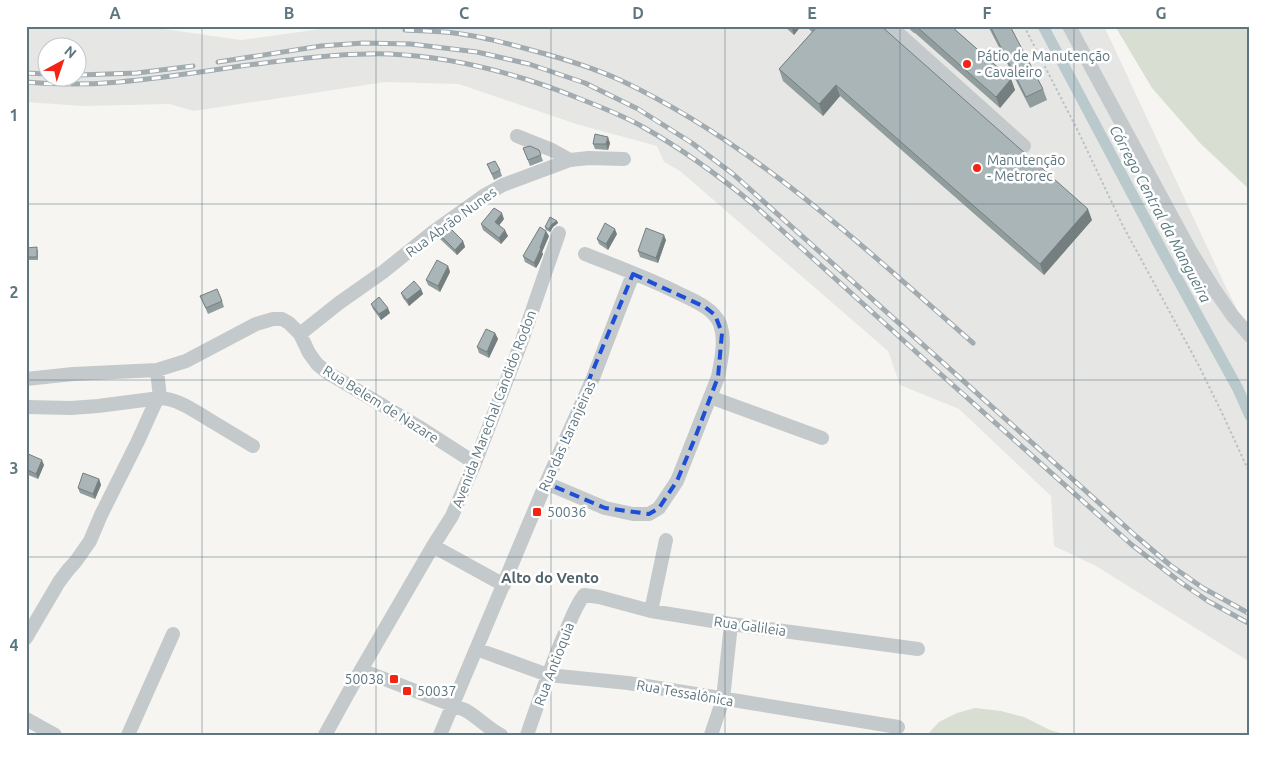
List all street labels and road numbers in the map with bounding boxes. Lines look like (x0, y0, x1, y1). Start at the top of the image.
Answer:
street label: Rua Abrão Nunes (403, 184, 499, 260)
street label: Avenida Marechal Candido Rodon (449, 308, 539, 510)
street label: Rua Belem de Nazare (320, 362, 442, 446)
street label: Rua das Laranjeiras (535, 378, 599, 494)
street label: Rua Galileia (713, 613, 787, 639)
street label: Rua Antioquia (531, 620, 577, 708)
street label: Rua Tessalônica (635, 677, 735, 709)

